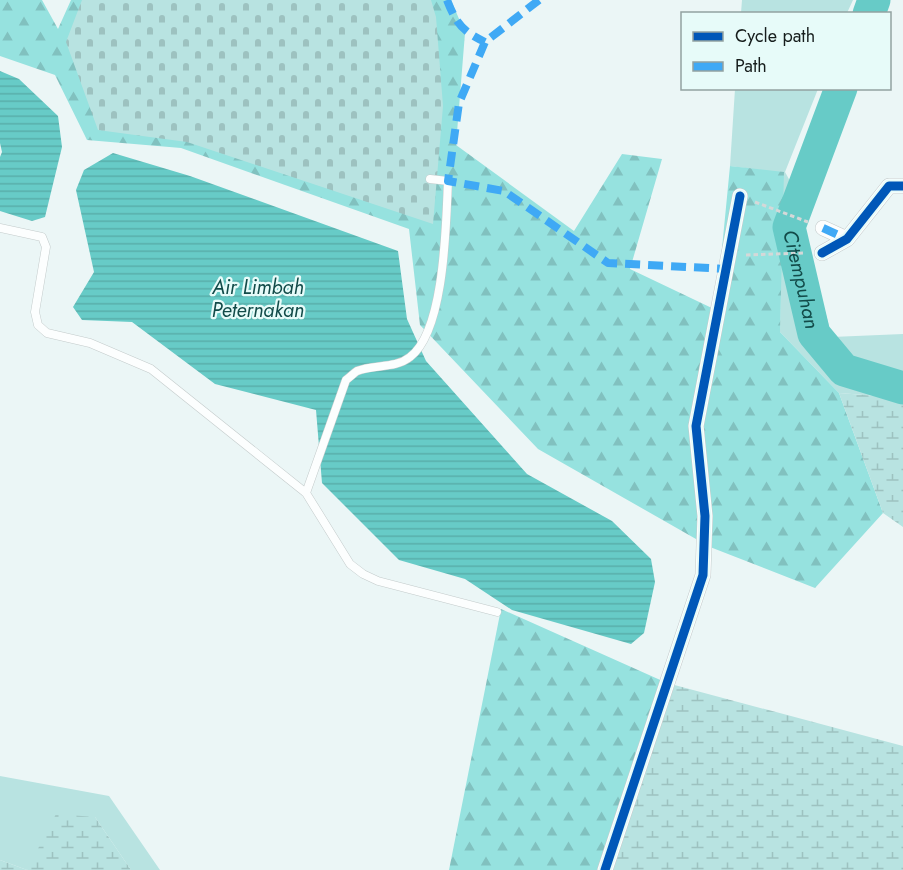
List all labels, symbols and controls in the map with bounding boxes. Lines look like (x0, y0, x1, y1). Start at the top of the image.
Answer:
legend (681, 12, 891, 90)
text: Cycle path (735, 23, 815, 49)
text: Path (735, 53, 767, 79)
water label: Citempuhan (776, 227, 827, 332)
water label: Air Limbah Peternakan (211, 273, 304, 325)

